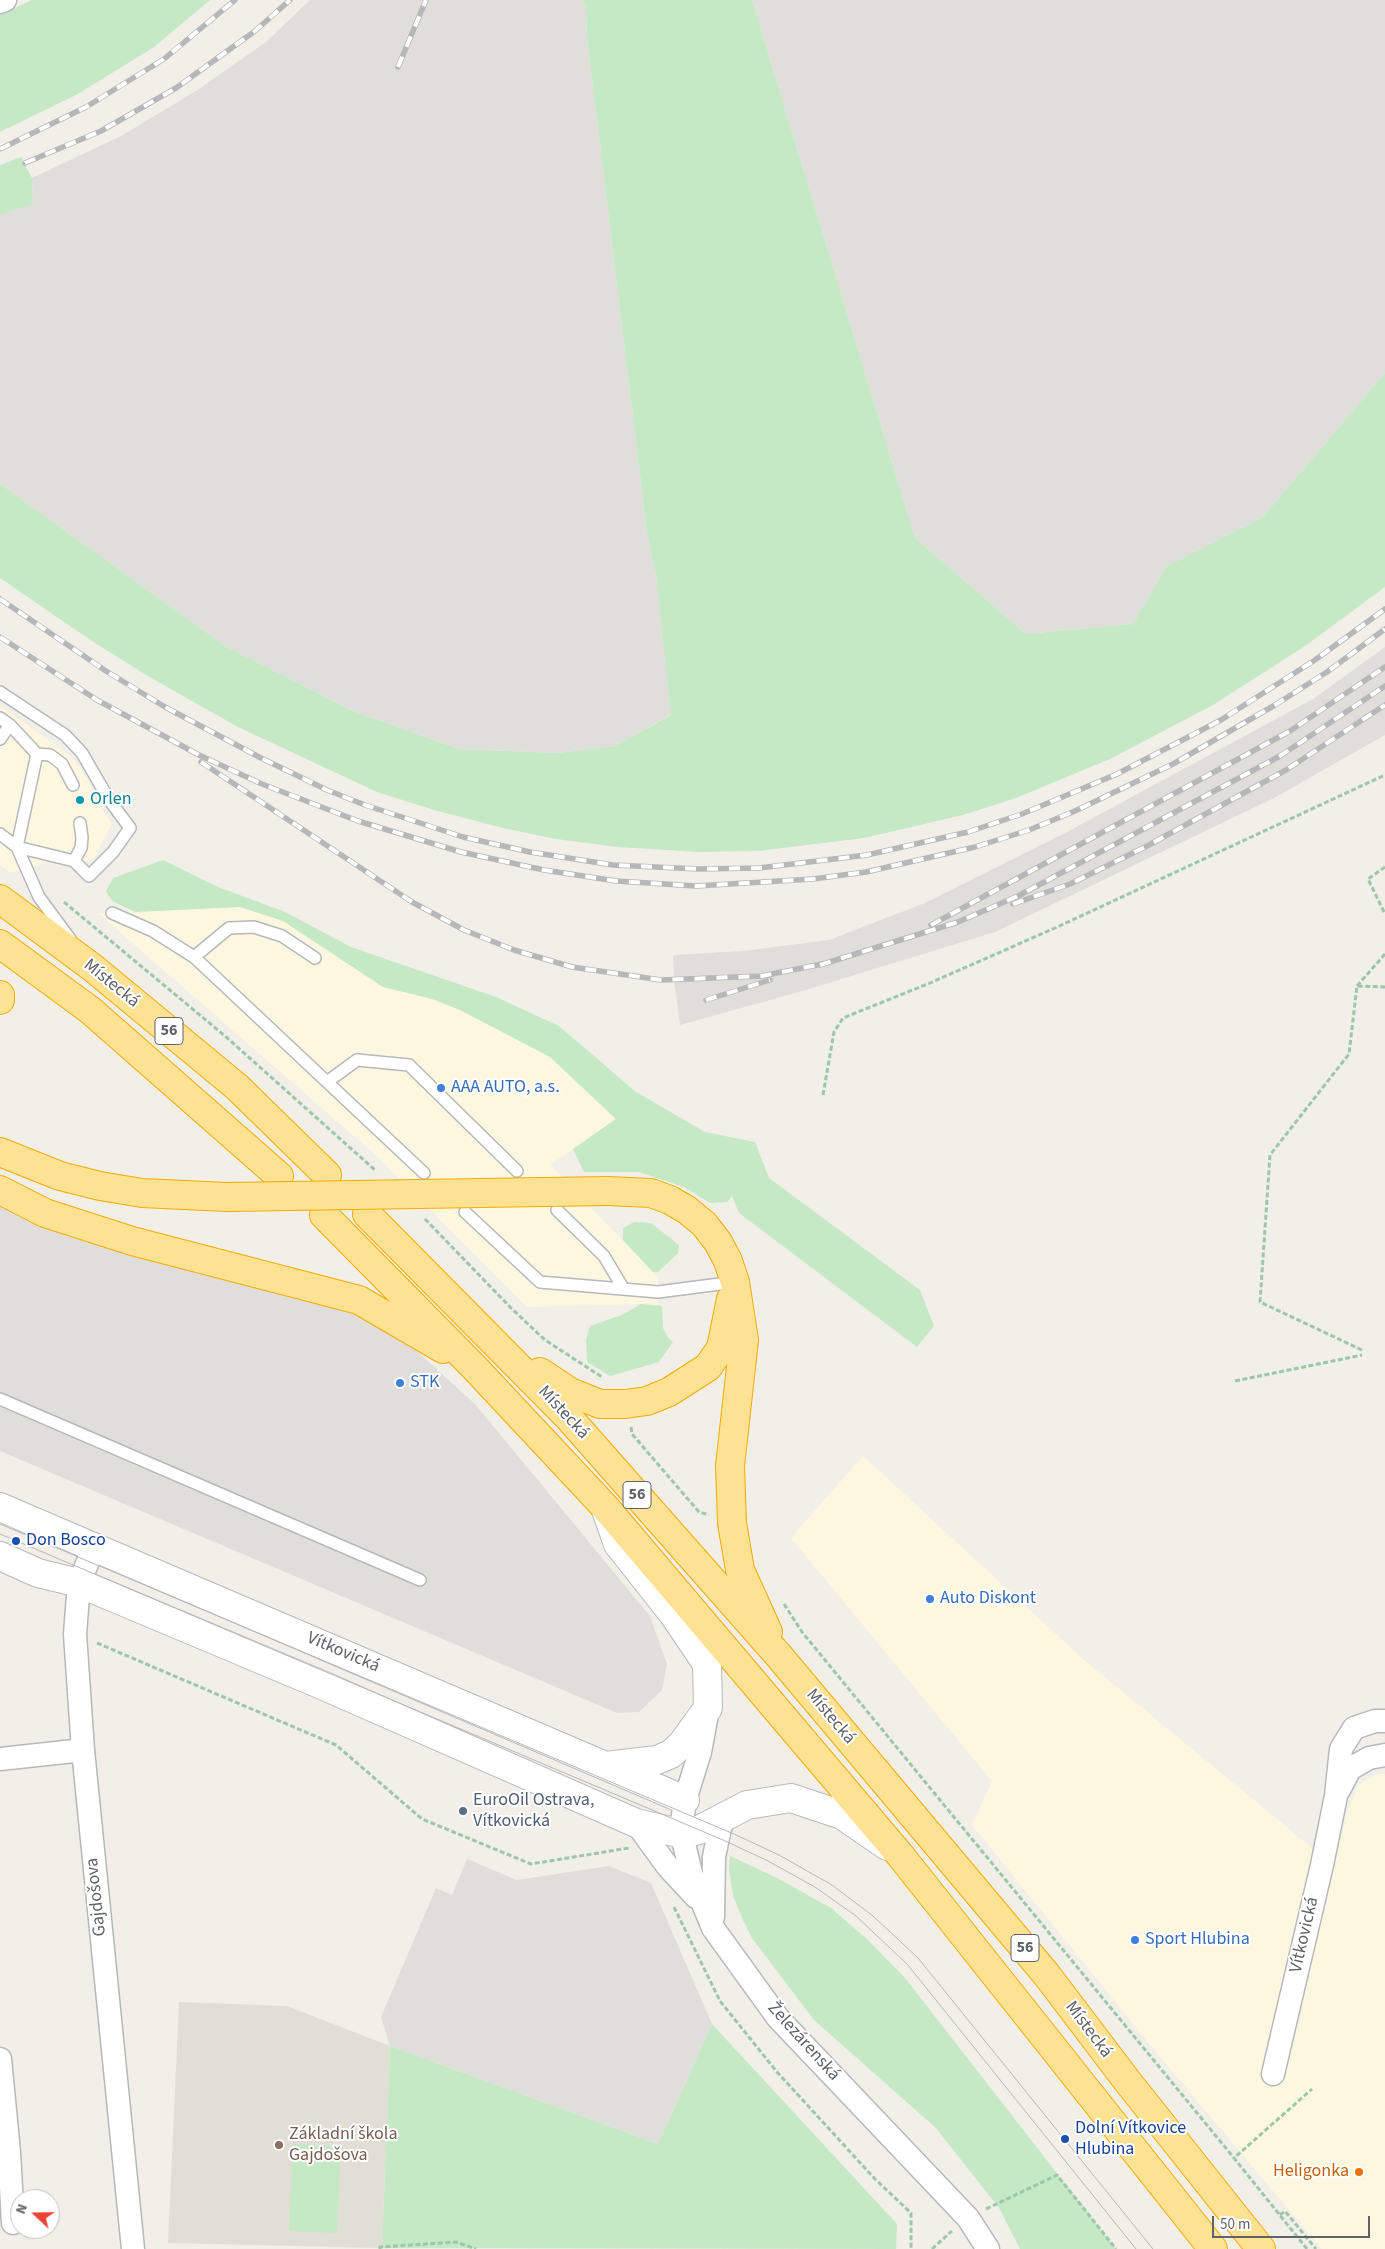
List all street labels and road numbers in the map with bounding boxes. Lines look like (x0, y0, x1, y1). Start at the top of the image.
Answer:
street label: Místecká (79, 955, 143, 1013)
road number: 56 (155, 1018, 183, 1044)
street label: Místecká (533, 1382, 593, 1444)
road number: 56 (623, 1482, 651, 1508)
street label: Vítkovická (303, 1628, 383, 1678)
street label: Místecká (801, 1685, 859, 1749)
street label: Gajdošova (82, 1857, 112, 1937)
street label: Vítkovická (1286, 1895, 1324, 1975)
road number: 56 (1011, 1935, 1039, 1962)
street label: Místecká (1060, 1997, 1116, 2063)
street label: Železárenská (762, 1998, 844, 2086)

